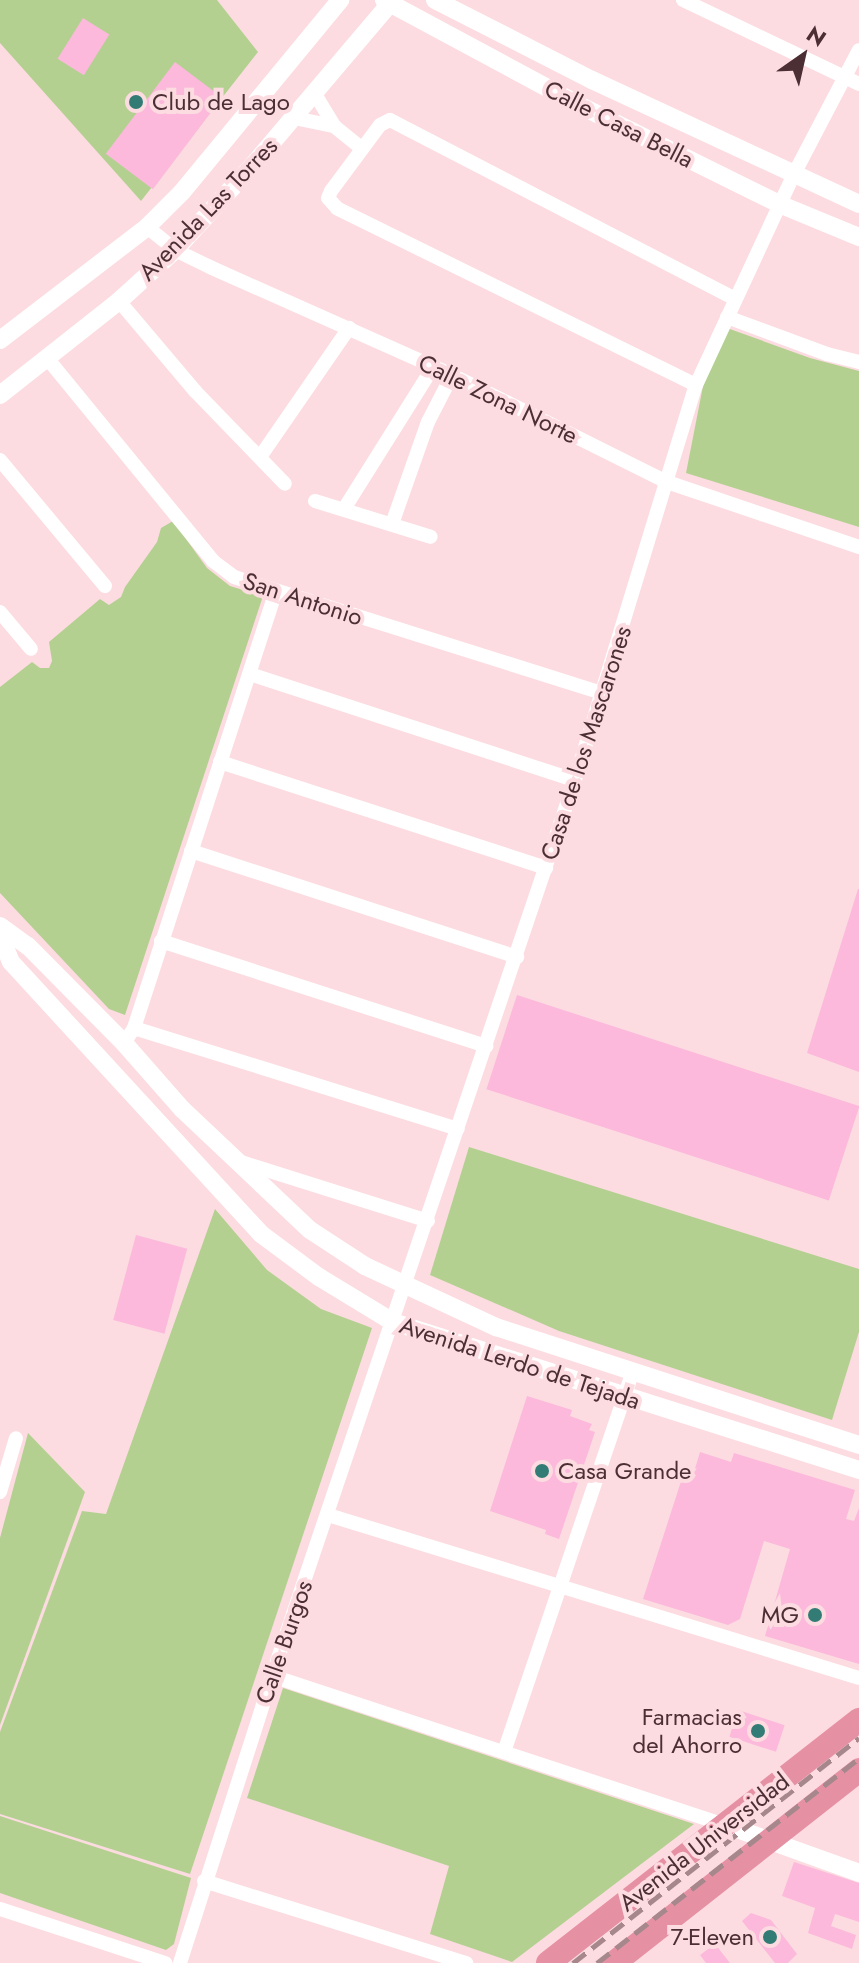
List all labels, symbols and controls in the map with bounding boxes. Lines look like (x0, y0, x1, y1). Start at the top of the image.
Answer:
north arrow (763, 16, 843, 96)
text: N (800, 18, 833, 54)
street label: Calle Casa Bella (540, 74, 698, 174)
place label: Club de Lago (152, 88, 290, 116)
marker: Club de Lago (127, 93, 145, 111)
street label: Avenida Las Torres (132, 131, 284, 287)
street label: Calle Zona Norte (414, 348, 582, 450)
street label: San Antonio (240, 566, 366, 632)
street label: Casa de los Mascarones (535, 622, 637, 864)
street label: Avenida Lerdo de Tejada (396, 1311, 644, 1415)
place label: Casa Grande (558, 1457, 691, 1485)
marker: Casa Grande (533, 1462, 551, 1480)
street label: Calle Burgos (249, 1576, 319, 1708)
place label: MG (761, 1601, 799, 1629)
marker: MG (806, 1606, 824, 1624)
place label: Farmacias del Ahorro (632, 1703, 742, 1759)
marker: Farmacias del Ahorro (749, 1722, 767, 1740)
street label: Avenida Universidad (613, 1767, 795, 1917)
place label: 7-Eleven (670, 1923, 754, 1951)
marker: 7-Eleven (761, 1928, 779, 1946)

